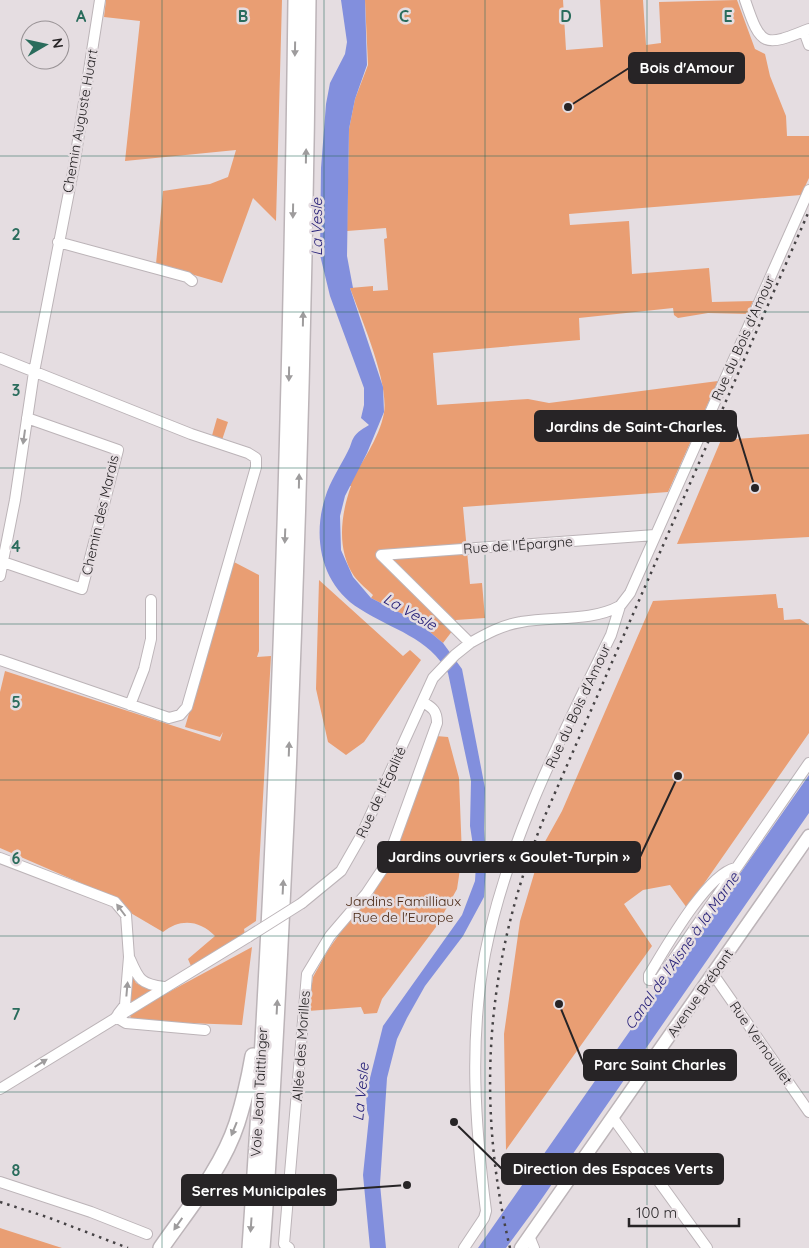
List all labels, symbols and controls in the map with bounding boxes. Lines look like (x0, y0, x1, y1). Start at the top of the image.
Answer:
text: A (76, 6, 87, 26)
text: B (238, 6, 248, 26)
text: C (399, 6, 409, 26)
text: D (560, 6, 572, 26)
text: E (723, 6, 733, 26)
north arrow (20, 20, 70, 70)
text: N (48, 36, 68, 49)
one-way arrow (291, 41, 299, 57)
street label: Chemin Auguste Huart (58, 47, 102, 194)
callout: Bois d'Amour (629, 53, 744, 83)
text: Bois d'Amour (640, 58, 735, 77)
one-way arrow (302, 148, 310, 164)
water label: La Vesle (307, 197, 326, 256)
one-way arrow (289, 203, 297, 219)
text: 2 (11, 224, 21, 244)
street label: Rue du Bois d'Amour (707, 272, 779, 403)
one-way arrow (299, 310, 307, 326)
one-way arrow (285, 366, 293, 382)
text: 3 (12, 380, 20, 400)
callout: Jardins de Saint-Charles. (535, 411, 736, 441)
text: Jardins de Saint-Charles. (546, 417, 726, 436)
one-way arrow (20, 430, 28, 446)
street label: Chemin des Marais (77, 453, 123, 577)
one-way arrow (295, 473, 303, 489)
one-way arrow (281, 528, 289, 544)
street label: Rue de l'Épargne (463, 532, 574, 558)
text: 4 (11, 536, 21, 556)
water label: La Vesle (380, 589, 441, 635)
street label: Rue du Bois d'Amour (541, 640, 615, 771)
text: 5 (11, 692, 21, 712)
one-way arrow (285, 740, 293, 756)
street label: Rue de l'Égalité (352, 743, 410, 841)
callout: Jardins ouvriers « Goulet-Turpin » (378, 842, 640, 872)
text: Jardins ouvriers « Goulet-Turpin » (388, 847, 631, 866)
text: 6 (12, 848, 21, 868)
water label: Canal de l'Aisne à la Marne (620, 868, 743, 1033)
one-way arrow (279, 879, 287, 895)
park label: Jardins Familliaux Rue de l'Europe (345, 892, 461, 926)
one-way arrow (116, 904, 126, 917)
street label: Avenue Brébant (663, 945, 737, 1041)
one-way arrow (123, 980, 131, 996)
street label: Allée des Morilles (288, 990, 314, 1102)
street label: Rue Vernouillet (726, 998, 797, 1088)
one-way arrow (273, 999, 281, 1015)
text: 7 (12, 1004, 21, 1024)
street label: Voie Jean Taittinger (247, 1026, 271, 1157)
callout: Parc Saint Charles (584, 1050, 736, 1080)
text: Parc Saint Charles (594, 1055, 726, 1074)
one-way arrow (35, 1059, 48, 1068)
water label: La Vesle (348, 1062, 373, 1122)
one-way arrow (230, 1122, 238, 1137)
callout: Direction des Espaces Verts (502, 1154, 723, 1184)
text: Direction des Espaces Verts (513, 1159, 713, 1178)
text: 8 (12, 1160, 21, 1180)
callout: Serres Municipales (182, 1175, 336, 1205)
text: Serres Municipales (192, 1181, 326, 1200)
scale bar (629, 1196, 739, 1228)
text: 100 m (636, 1203, 677, 1222)
one-way arrow (173, 1217, 183, 1231)
one-way arrow (247, 1217, 255, 1233)

